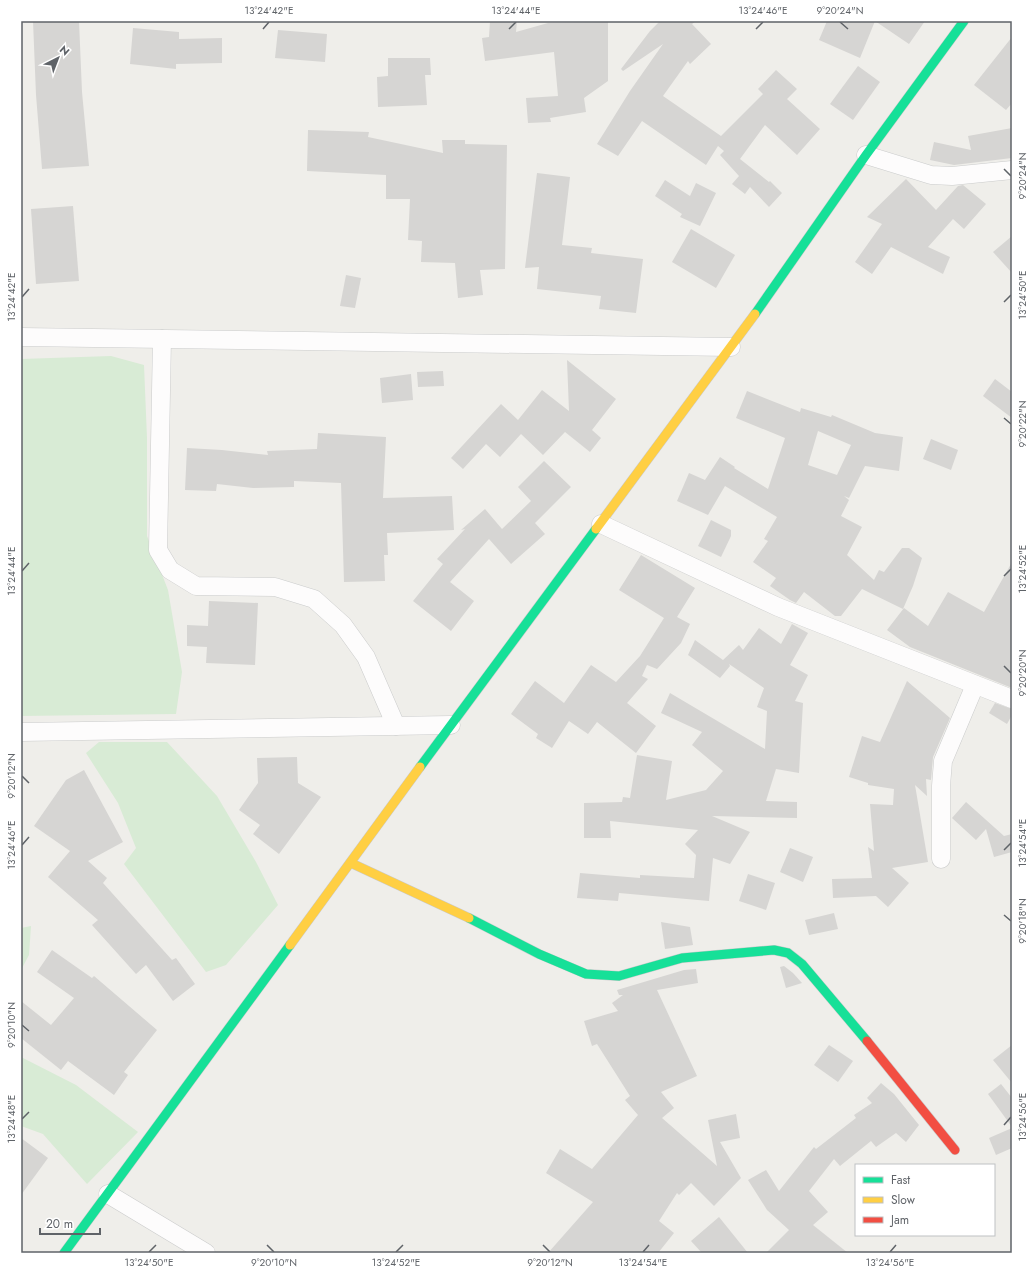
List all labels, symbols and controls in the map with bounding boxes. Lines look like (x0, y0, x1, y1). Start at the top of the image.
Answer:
text: 13°24'42"E (245, 3, 293, 18)
text: 13°24'44"E (492, 3, 540, 18)
text: 13°24'46"E (739, 3, 787, 18)
text: 9°20'24"N (817, 3, 864, 18)
north arrow (38, 38, 78, 78)
text: N (56, 42, 73, 59)
text: 9°20'24"N (1015, 153, 1030, 200)
text: 13°24'50"E (1015, 271, 1030, 319)
text: 13°24'42"E (4, 273, 19, 321)
text: 9°20'22"N (1015, 401, 1030, 447)
text: 13°24'52"E (1015, 545, 1030, 593)
text: 13°24'44"E (4, 547, 19, 595)
text: 9°20'20"N (1015, 649, 1030, 697)
text: 9°20'12"N (4, 753, 19, 799)
text: 13°24'54"E (1015, 819, 1030, 867)
text: 13°24'46"E (4, 821, 19, 869)
text: 9°20'18"N (1015, 898, 1030, 944)
text: 9°20'10"N (4, 1002, 19, 1048)
text: 13°24'56"E (1015, 1093, 1030, 1141)
text: 13°24'48"E (4, 1095, 19, 1143)
legend (855, 1164, 995, 1236)
text: Fast (891, 1171, 910, 1189)
text: Slow (891, 1191, 916, 1209)
scale bar (40, 1210, 100, 1236)
text: Jam (889, 1211, 909, 1229)
text: 20 m (46, 1215, 73, 1233)
text: 13°24'50"E (125, 1255, 173, 1270)
text: 9°20'10"N (251, 1255, 297, 1270)
text: 13°24'52"E (372, 1255, 420, 1270)
text: 9°20'12"N (527, 1255, 573, 1270)
text: 13°24'54"E (619, 1255, 667, 1270)
text: 13°24'56"E (866, 1255, 914, 1270)

